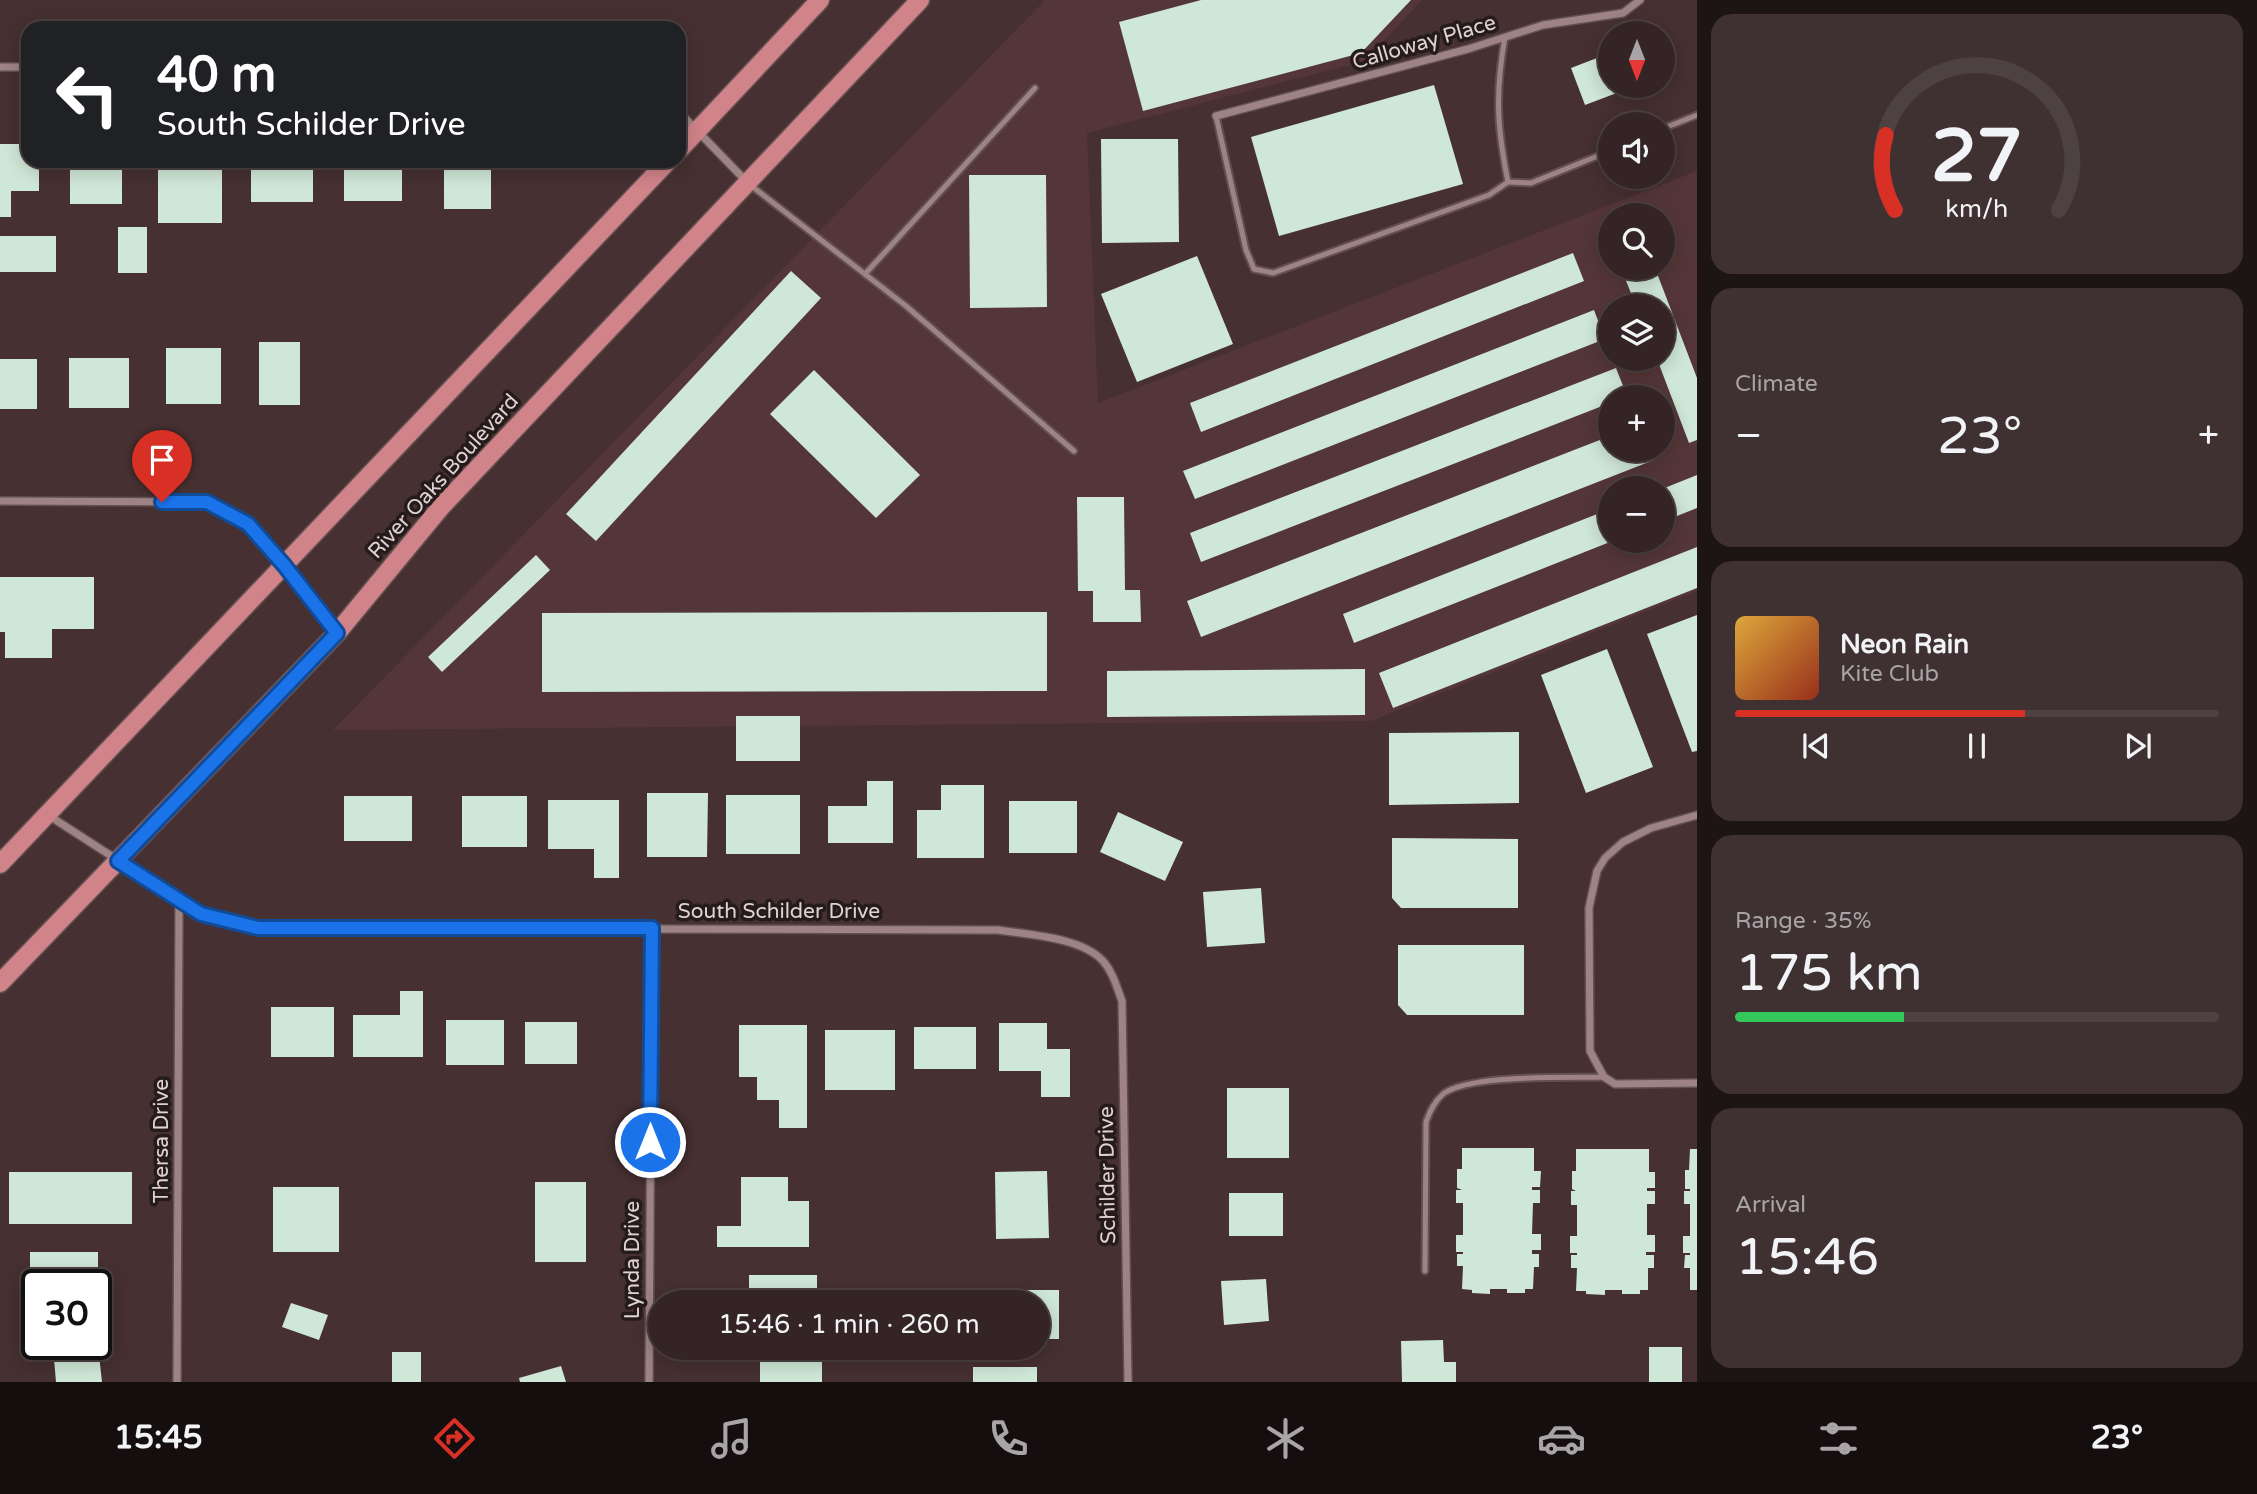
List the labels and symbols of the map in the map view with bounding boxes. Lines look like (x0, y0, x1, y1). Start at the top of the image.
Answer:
street label: Calloway Place (1349, 10, 1499, 75)
north arrow (1598, 21, 1675, 98)
street label: River Oaks Boulevard (363, 389, 524, 564)
pin (132, 430, 192, 502)
street label: South Schilder Drive (678, 899, 880, 924)
street label: Thersa Drive (149, 1079, 174, 1203)
position arrow (613, 1105, 687, 1179)
street label: Schilder Drive (1094, 1106, 1121, 1244)
street label: Lynda Drive (620, 1201, 645, 1319)
speed limit sign: 30 (21, 1269, 112, 1360)

